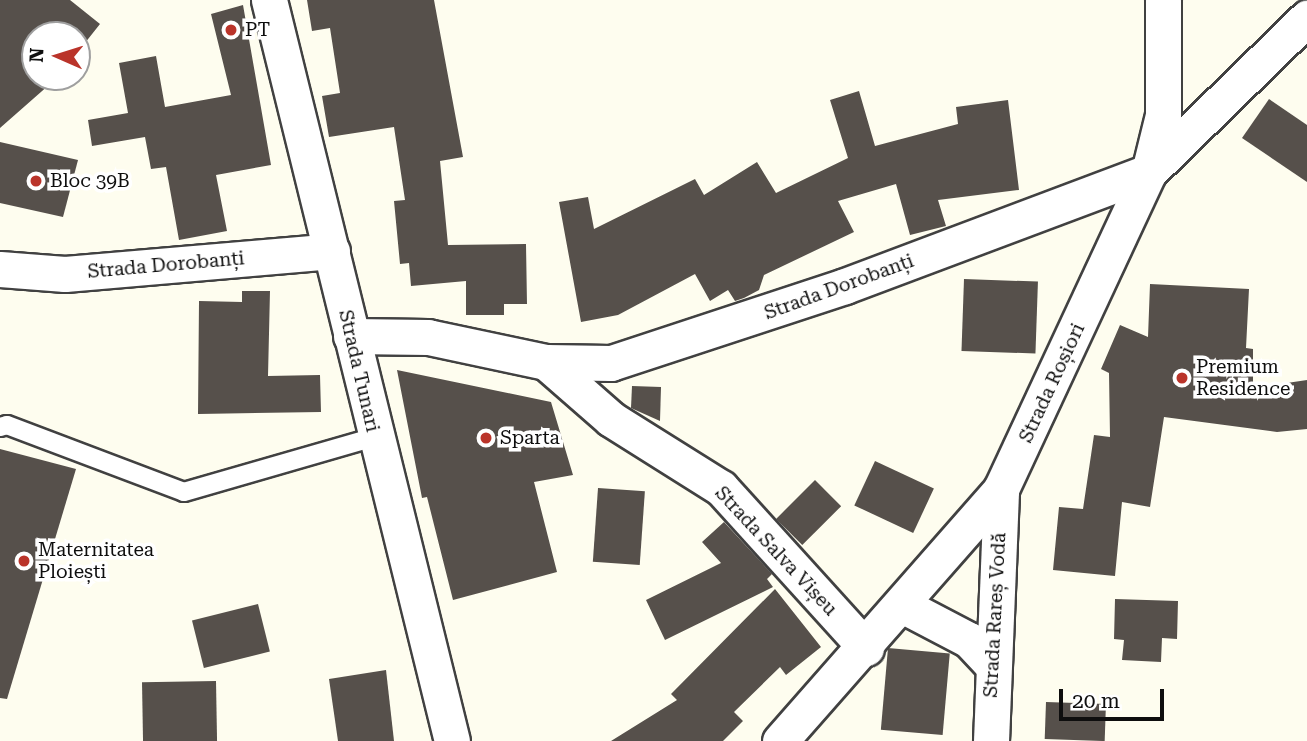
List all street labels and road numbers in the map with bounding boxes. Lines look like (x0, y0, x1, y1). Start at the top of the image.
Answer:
street label: Strada Dorobanți (87, 247, 245, 283)
street label: Strada Dorobanți (761, 249, 917, 325)
street label: Strada Tunari (334, 308, 384, 434)
street label: Strada Roșiori (1014, 320, 1090, 446)
street label: Strada Salva Vișeu (710, 482, 842, 620)
street label: Strada Rareș Vodă (979, 532, 1011, 698)

